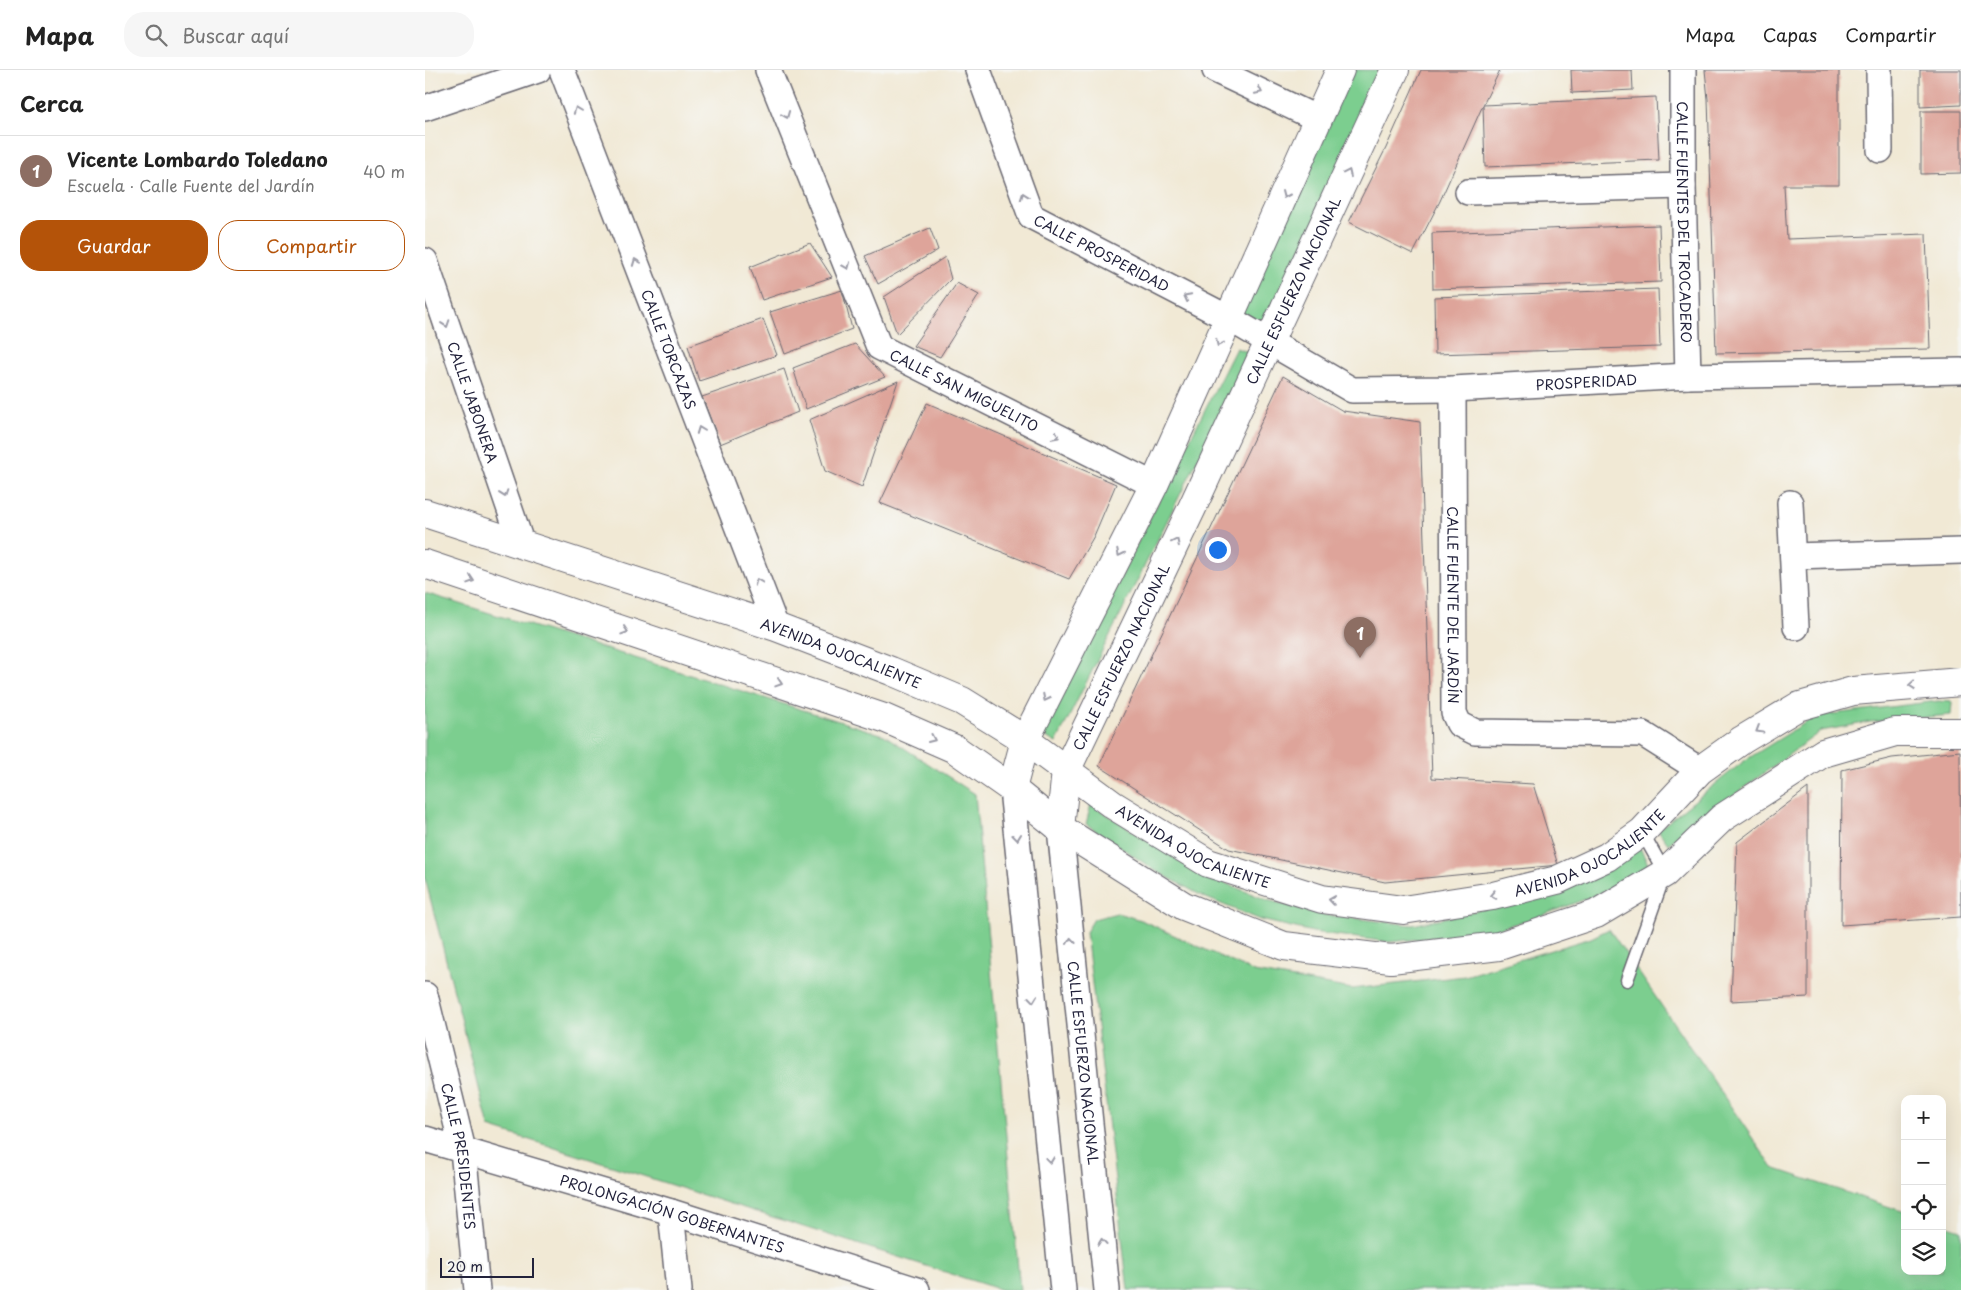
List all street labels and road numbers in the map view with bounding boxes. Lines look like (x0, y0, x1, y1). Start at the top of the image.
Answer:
street label: CALLE FUENTES DEL TROCADERO (1673, 101, 1698, 343)
street label: CALLE ESFUERZO NACIONAL (1240, 193, 1346, 388)
street label: CALLE PROSPERIDAD (1030, 209, 1173, 296)
street label: CALLE TORCAZAS (637, 286, 702, 412)
street label: CALLE JABONERA (443, 338, 504, 466)
street label: CALLE SAN MIGUELITO (886, 344, 1043, 436)
street label: PROSPERIDAD (1535, 368, 1638, 395)
street label: CALLE FUENTE DEL JARDÍN (1443, 506, 1464, 704)
street label: CALLE ESFUERZO NACIONAL (1067, 560, 1174, 754)
street label: AVENIDA OJOCALIENTE (758, 612, 925, 693)
street label: AVENIDA OJOCALIENTE (1112, 799, 1274, 893)
street label: AVENIDA OJOCALIENTE (1512, 804, 1670, 901)
street label: CALLE ESFUERZO NACIONAL (1063, 960, 1105, 1166)
street label: CALLE PRESIDENTES (436, 1081, 481, 1230)
street label: PROLONGACIÓN GOBERNANTES (557, 1169, 787, 1258)

